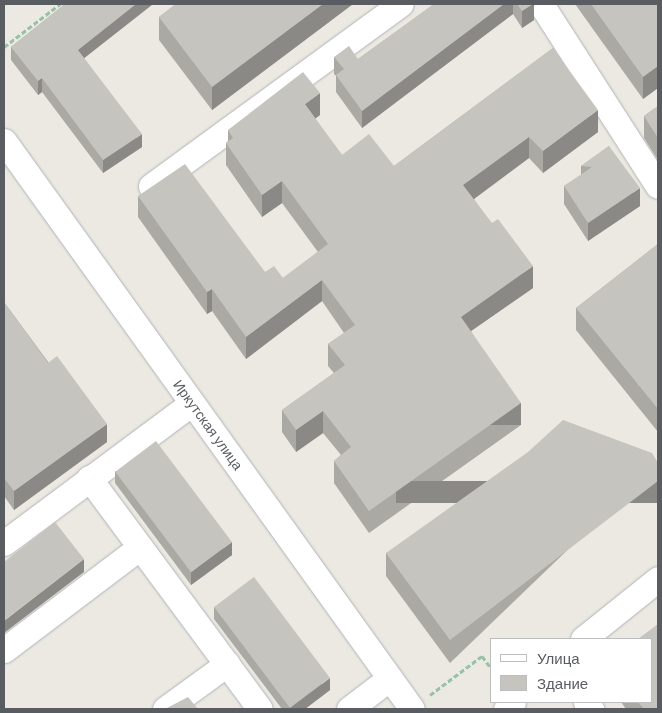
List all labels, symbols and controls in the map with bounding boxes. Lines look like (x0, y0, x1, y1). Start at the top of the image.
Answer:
street label: Иркутская улица (170, 377, 246, 473)
legend (490, 638, 652, 703)
text: Улица (537, 649, 580, 667)
text: Здание (537, 674, 588, 692)

